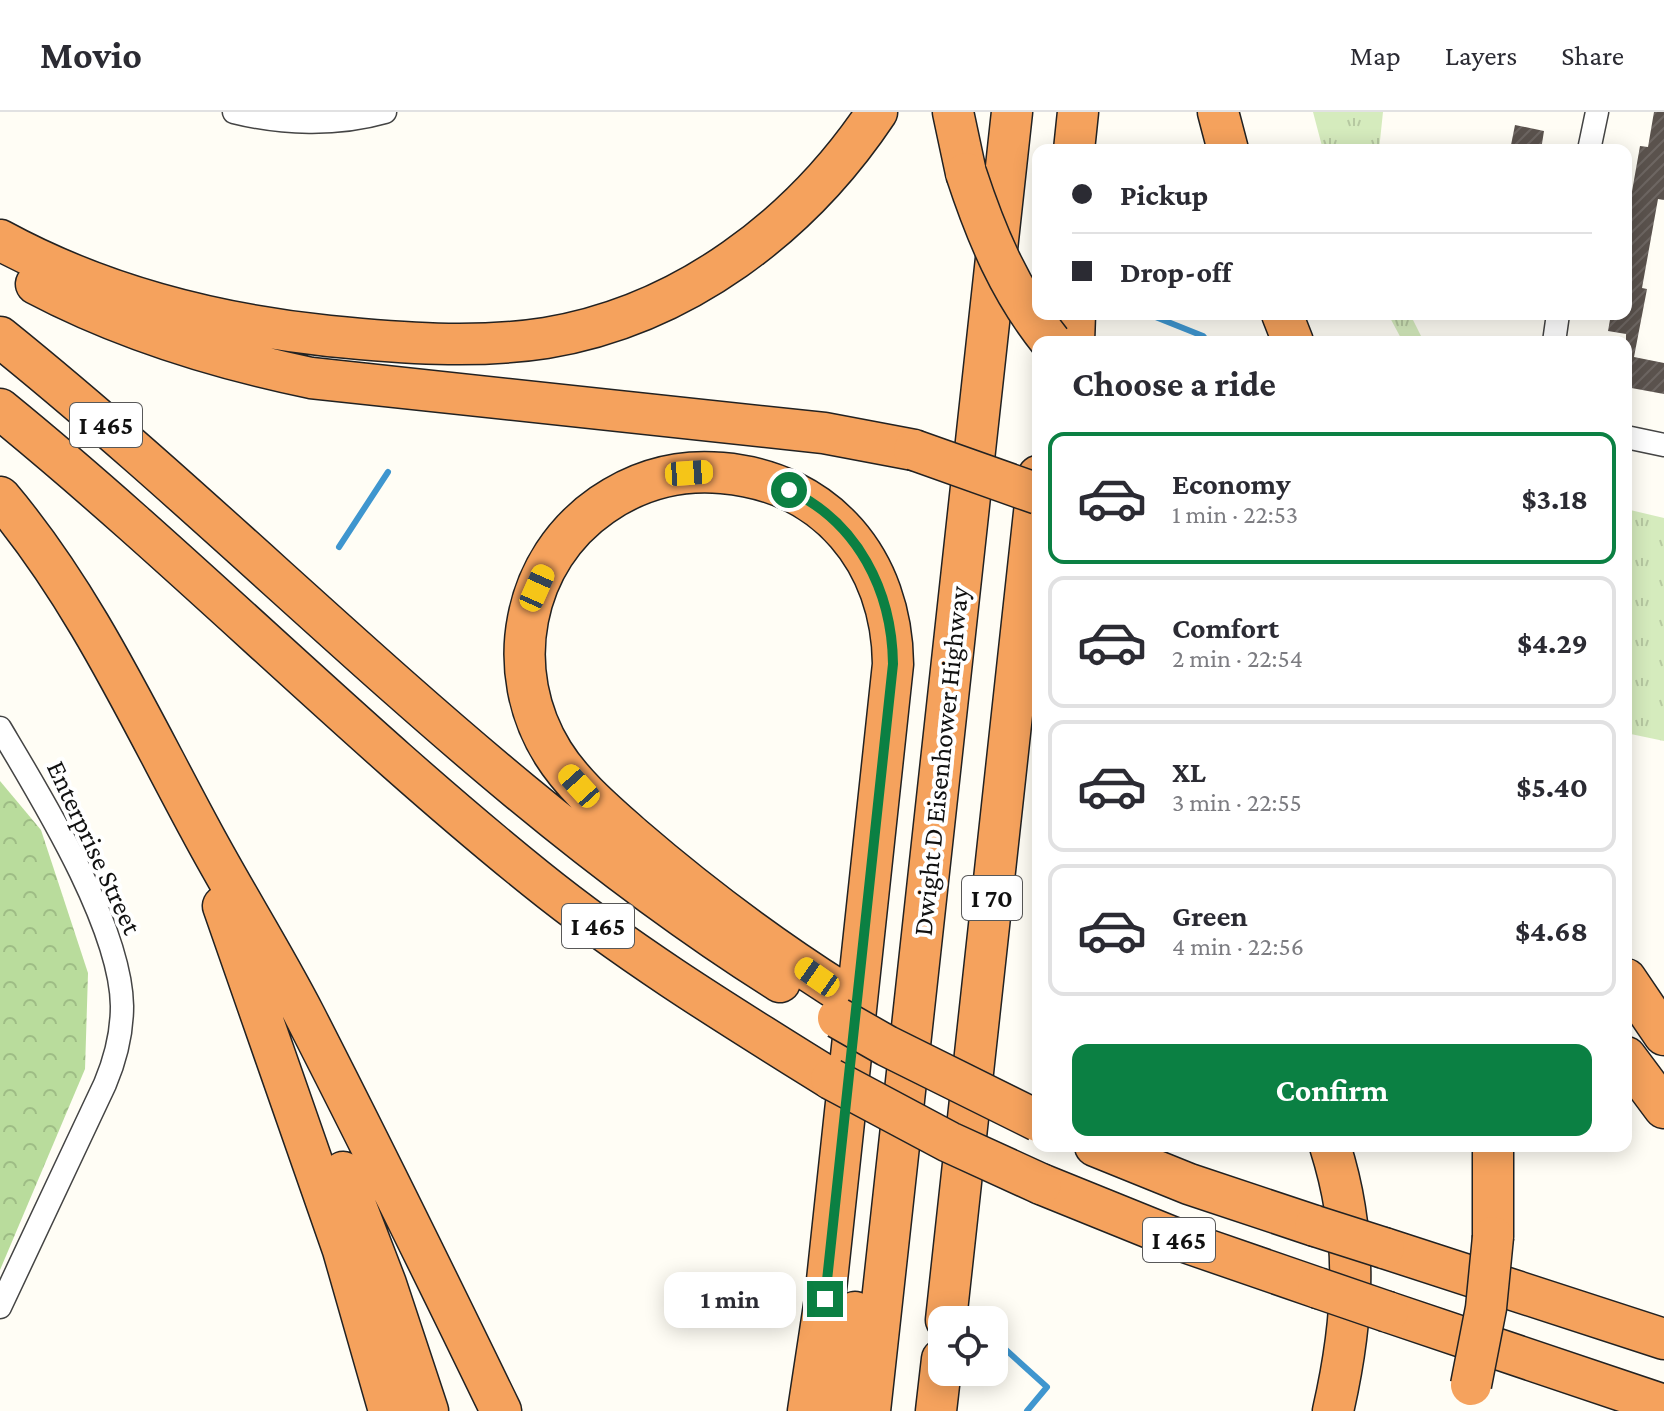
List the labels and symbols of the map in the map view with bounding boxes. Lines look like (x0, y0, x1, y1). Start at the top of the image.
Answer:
road number: I 465 (70, 403, 142, 447)
car (664, 459, 714, 487)
route start (771, 472, 807, 508)
car (516, 561, 558, 615)
street label: Dwight D Eisenhower Highway (907, 584, 974, 937)
street label: Enterprise Street (41, 756, 149, 939)
car (554, 760, 604, 812)
road number: I 70 (962, 876, 1022, 920)
road number: I 465 (562, 904, 634, 948)
car (790, 953, 844, 1001)
road number: I 465 (1143, 1218, 1215, 1262)
callout: 1 min (665, 1271, 797, 1327)
route end (807, 1281, 843, 1317)

